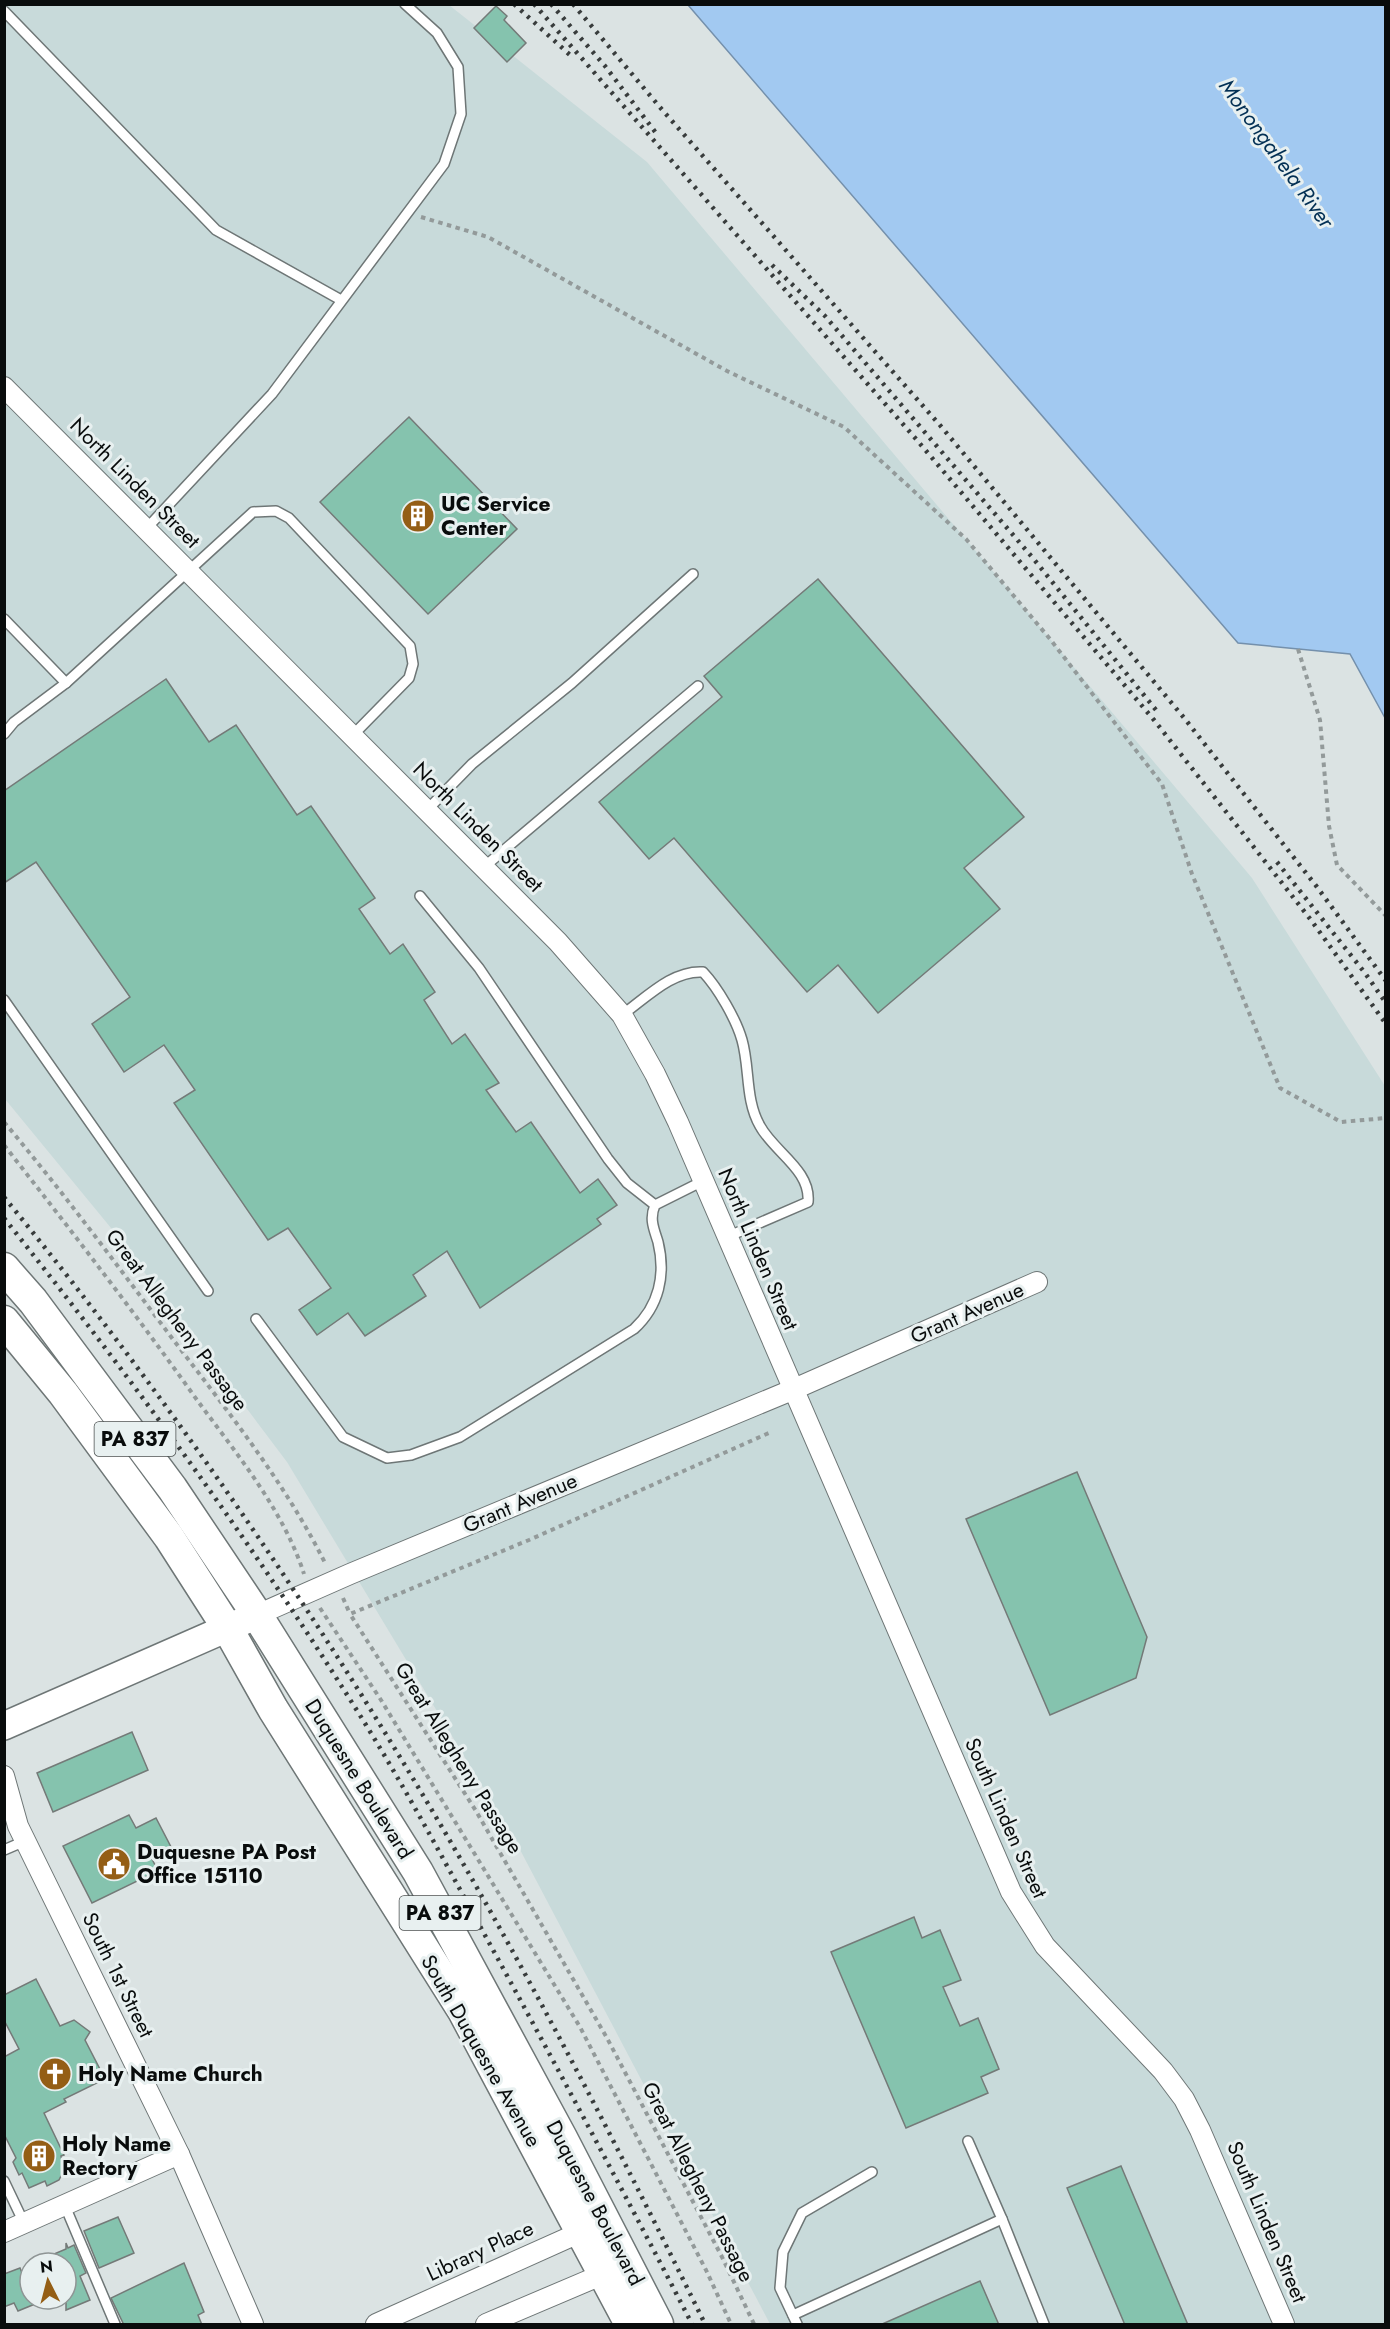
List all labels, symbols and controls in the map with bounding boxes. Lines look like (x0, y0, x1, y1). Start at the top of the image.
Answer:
water label: Monongahela River (1212, 72, 1343, 236)
street label: North Linden Street (63, 411, 207, 555)
place label: UC Service Center (441, 489, 550, 543)
building icon: UC Service Center (400, 498, 436, 534)
street label: North Linden Street (406, 755, 550, 899)
street label: North Linden Street (710, 1163, 806, 1335)
street label: Great Allegheny Passage (99, 1223, 256, 1417)
street label: Grant Avenue (905, 1275, 1029, 1351)
road number: PA 837 (94, 1422, 176, 1456)
street label: Grant Avenue (458, 1465, 582, 1541)
street label: Great Allegheny Passage (388, 1656, 530, 1860)
street label: Duquesne Boulevard (298, 1693, 420, 1865)
street label: South Linden Street (957, 1733, 1055, 1903)
place label: Duquesne PA Post Office 15110 (137, 1837, 316, 1891)
public building icon: Duquesne PA Post Office 15110 (96, 1846, 132, 1882)
road number: PA 837 (400, 1896, 480, 1930)
street label: South 1st Street (75, 1907, 161, 2043)
street label: South Duquesne Avenue (414, 1949, 548, 2153)
church icon: Holy Name Church (37, 2056, 73, 2092)
place label: Holy Name Church (78, 2059, 263, 2089)
street label: Great Allegheny Passage (635, 2077, 762, 2287)
street label: Duquesne Boulevard (539, 2115, 651, 2291)
place label: Holy Name Rectory (62, 2129, 171, 2183)
street label: South Linden Street (1219, 2137, 1315, 2307)
building icon: Holy Name Rectory (21, 2138, 57, 2174)
street label: Library Place (422, 2213, 539, 2289)
north arrow (18, 2251, 78, 2311)
text: N (39, 2254, 54, 2279)

